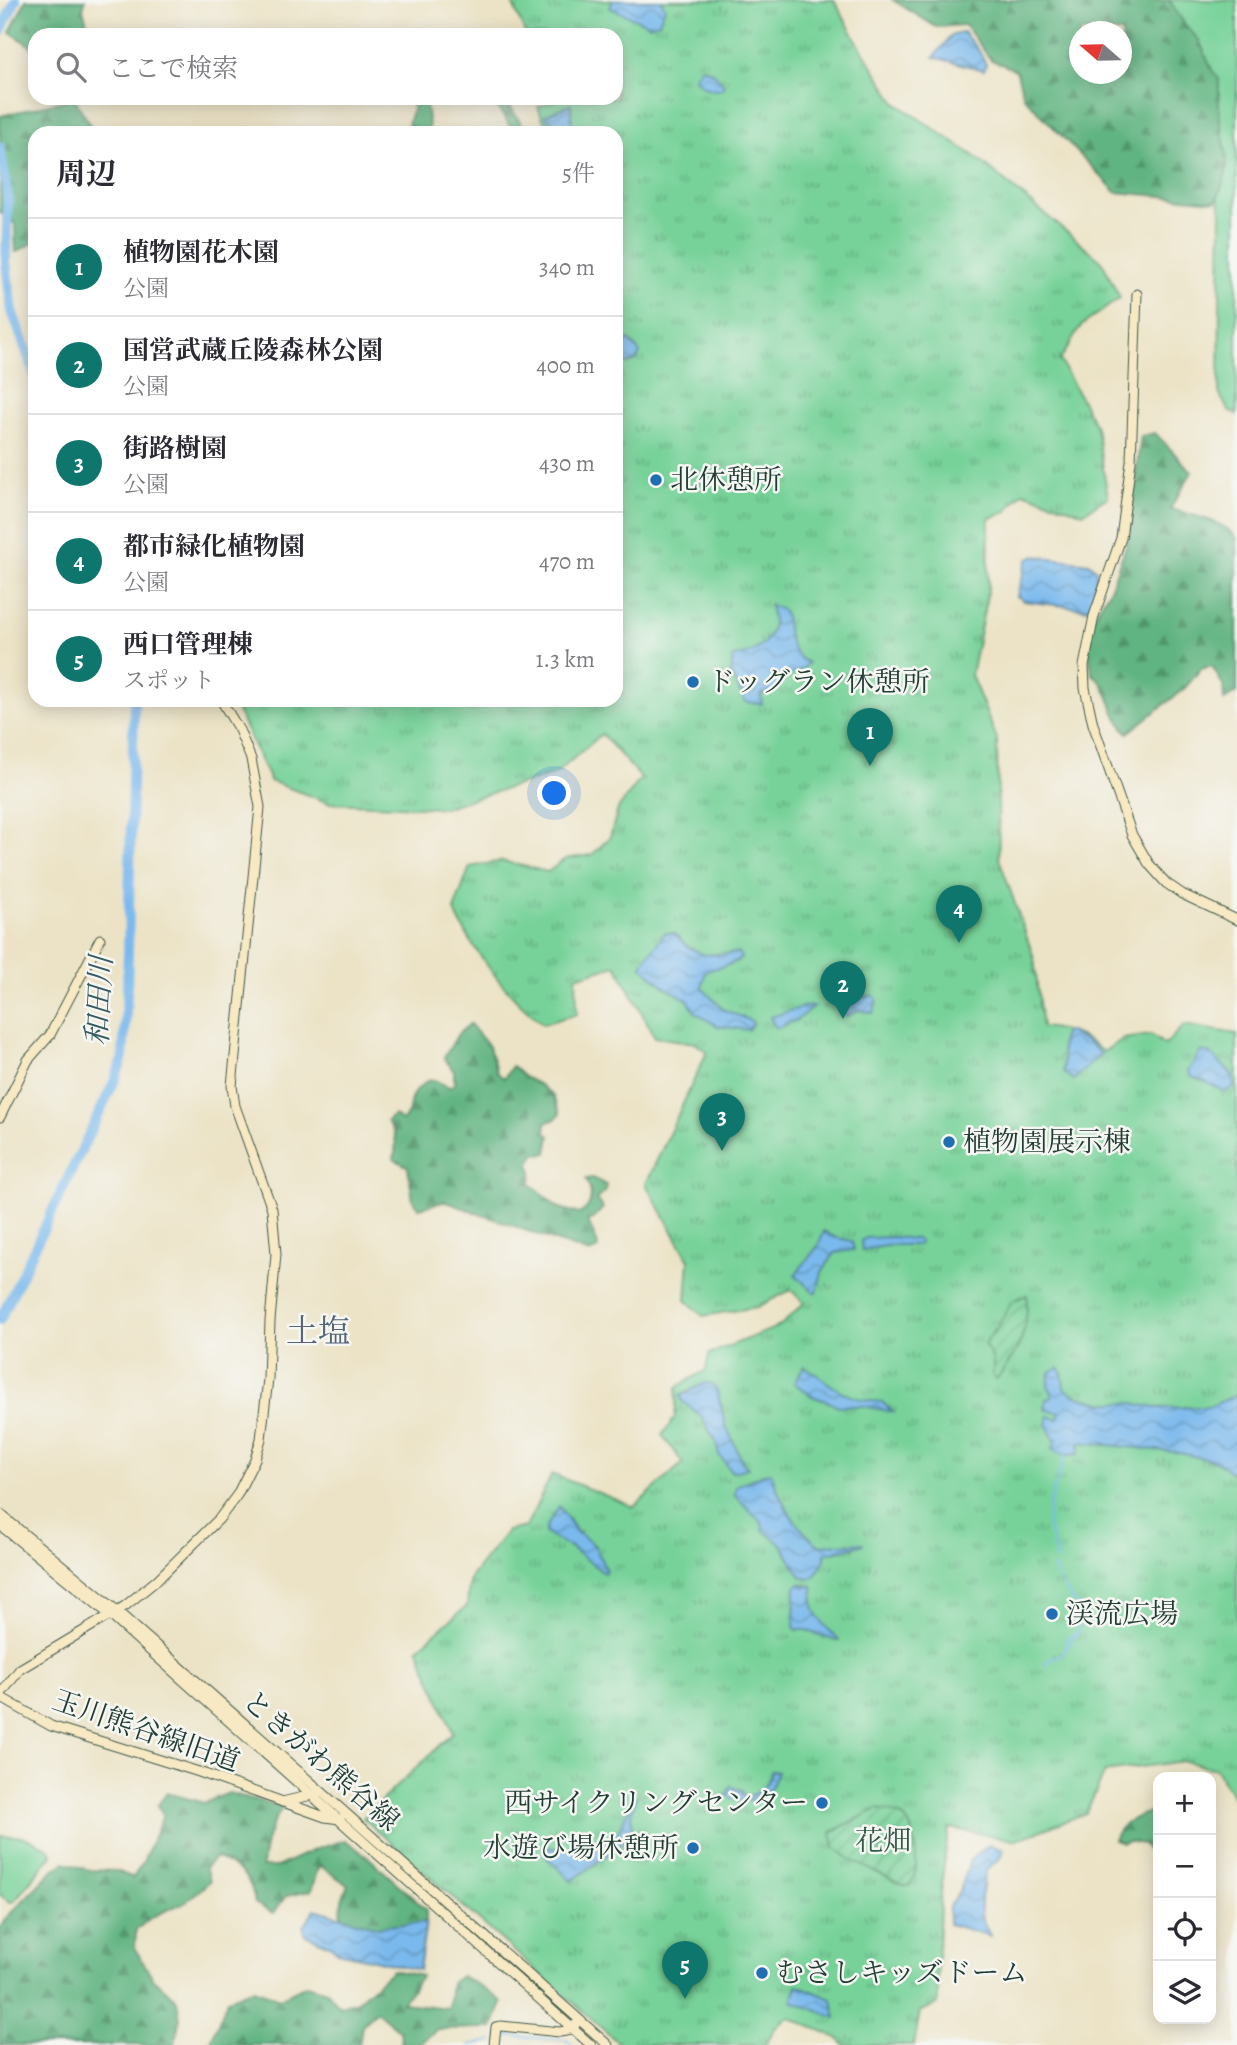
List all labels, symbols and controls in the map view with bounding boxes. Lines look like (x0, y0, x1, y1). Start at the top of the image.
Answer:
north arrow (1069, 21, 1132, 84)
search box (28, 28, 623, 105)
icon: search (52, 48, 90, 86)
text: ここで検索 (108, 51, 238, 86)
text: 周辺 (56, 154, 116, 194)
text: 5件 (562, 158, 595, 189)
text: 植物園花木園 (123, 235, 279, 270)
text: 1 (75, 252, 83, 283)
text: 340 m (539, 252, 595, 283)
text: 公園 (123, 273, 169, 304)
text: 国営武蔵丘陵森林公園 (123, 333, 383, 368)
text: 2 (73, 350, 85, 381)
text: 400 m (536, 350, 595, 381)
text: 公園 (123, 371, 169, 402)
text: 街路樹園 (123, 431, 227, 466)
text: 3 (74, 448, 84, 479)
text: 430 m (539, 448, 595, 479)
place label: 北休憩所 (670, 461, 782, 499)
text: 公園 (123, 469, 169, 500)
marker: 北休憩所 (648, 472, 664, 488)
text: 都市緑化植物園 (123, 529, 305, 564)
text: 4 (74, 546, 84, 577)
text: 470 m (539, 546, 595, 577)
text: 公園 (123, 567, 169, 598)
text: 西口管理棟 (123, 627, 253, 662)
text: 5 (74, 644, 84, 675)
text: 1.3 km (535, 644, 595, 675)
place label: ドッグラン休憩所 (707, 663, 930, 701)
text: スポット (123, 665, 215, 696)
marker: ドッグラン休憩所 (685, 674, 701, 690)
pin: 1 (847, 708, 893, 766)
your location (537, 776, 571, 810)
pin: 4 (936, 885, 982, 943)
water label: 和田川 (77, 952, 121, 1047)
pin: 2 (820, 961, 866, 1019)
pin: 3 (699, 1093, 745, 1151)
place label: 植物園展示棟 (963, 1123, 1131, 1161)
marker: 植物園展示棟 (941, 1134, 957, 1150)
district label: 土塩 (286, 1309, 350, 1353)
place label: 渓流広場 (1066, 1595, 1178, 1633)
marker: 渓流広場 (1044, 1606, 1060, 1622)
street label: 玉川熊谷線旧道 (47, 1681, 245, 1781)
street label: ときがわ熊谷線 (235, 1682, 407, 1840)
map controls (1153, 1772, 1216, 2024)
button: + (1153, 1772, 1216, 1835)
place label: 西サイクリングセンター (504, 1784, 808, 1822)
marker: 西サイクリングセンター (814, 1795, 830, 1811)
park label: 花畑 (855, 1822, 911, 1860)
place label: 水遊び場休憩所 (483, 1829, 679, 1867)
button: − (1153, 1835, 1216, 1898)
marker: 水遊び場休憩所 (685, 1840, 701, 1856)
button: locate (1153, 1898, 1216, 1961)
pin: 5 (662, 1941, 708, 1999)
place label: むさしキッズドーム (776, 1954, 1027, 1992)
button: layers (1153, 1961, 1216, 2024)
marker: むさしキッズドーム (754, 1965, 770, 1981)

